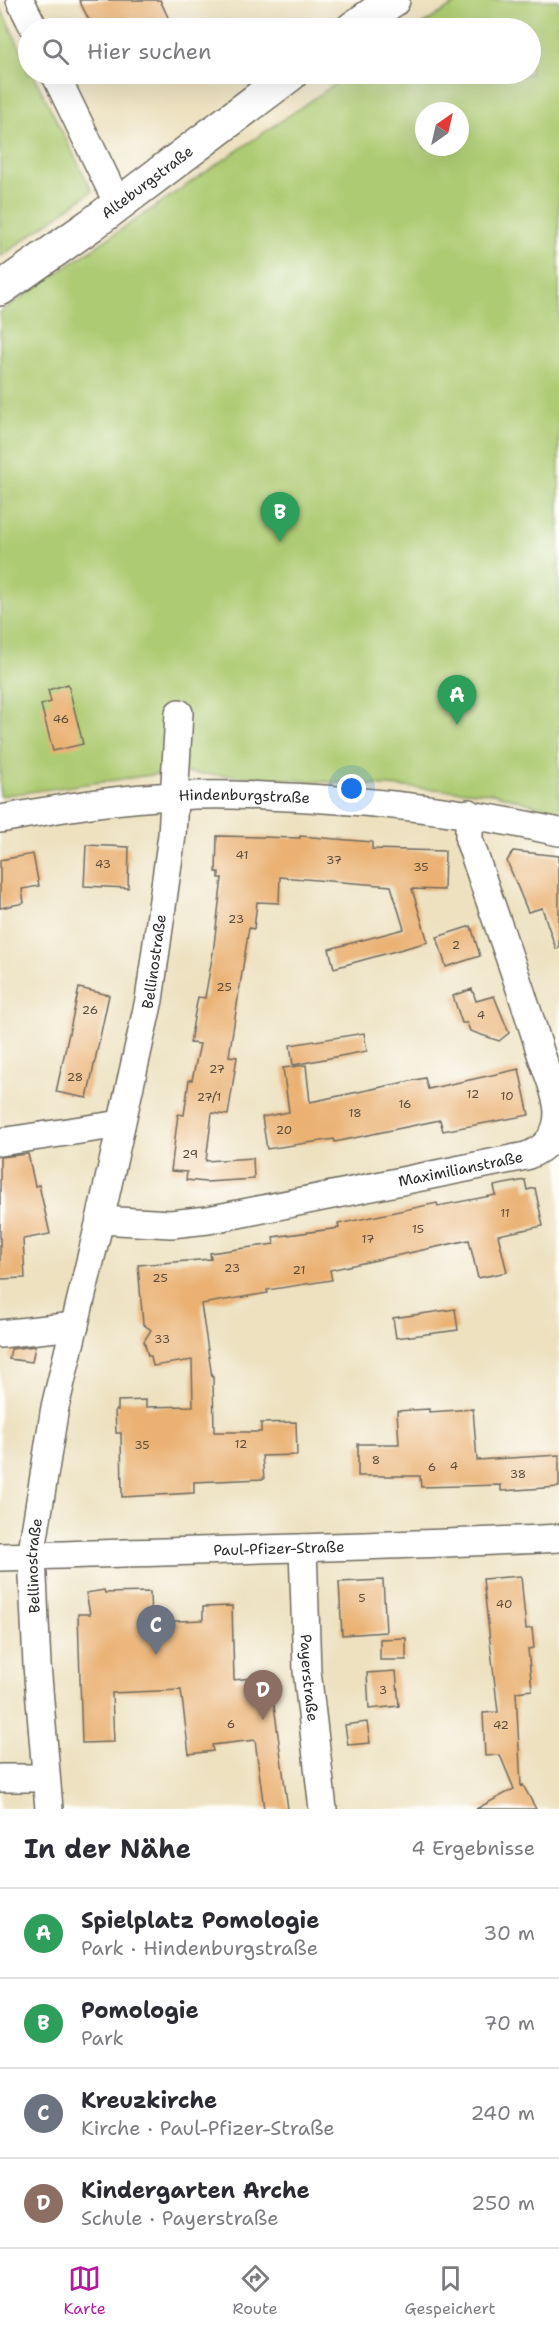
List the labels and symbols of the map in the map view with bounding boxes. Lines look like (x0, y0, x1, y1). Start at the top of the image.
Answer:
north arrow (415, 102, 469, 156)
street label: Alteburgstraße (98, 141, 197, 223)
pin: B (260, 492, 300, 542)
pin: A (438, 676, 476, 725)
house number: 46 (53, 711, 69, 727)
your location (337, 774, 366, 803)
street label: Hindenburgstraße (178, 785, 310, 808)
house number: 41 (236, 847, 248, 863)
house number: 37 (326, 852, 342, 868)
house number: 43 (95, 856, 111, 872)
house number: 35 (413, 859, 429, 875)
house number: 23 (228, 911, 244, 927)
street label: Bellinostraße (137, 913, 171, 1011)
house number: 2 (452, 937, 460, 953)
house number: 25 (216, 979, 232, 995)
house number: 26 (82, 1002, 98, 1018)
house number: 4 (477, 1007, 485, 1023)
house number: 27 (209, 1061, 225, 1077)
house number: 28 (67, 1069, 83, 1085)
house number: 12 (467, 1086, 479, 1102)
house number: 10 (500, 1088, 514, 1104)
house number: 27/1 (197, 1089, 221, 1105)
house number: 16 (398, 1096, 412, 1112)
house number: 18 (348, 1105, 362, 1121)
house number: 20 (276, 1122, 292, 1138)
house number: 29 (182, 1146, 198, 1162)
street label: Maximilianstraße (396, 1147, 525, 1191)
house number: 11 (500, 1205, 510, 1221)
house number: 15 (412, 1221, 424, 1237)
house number: 17 (362, 1231, 374, 1247)
house number: 23 (224, 1260, 240, 1276)
house number: 21 (293, 1262, 305, 1278)
house number: 25 (152, 1270, 168, 1286)
house number: 33 (154, 1331, 170, 1347)
house number: 12 (235, 1436, 247, 1452)
house number: 35 (134, 1437, 150, 1453)
house number: 8 (372, 1452, 380, 1468)
house number: 4 (450, 1458, 458, 1474)
house number: 6 (428, 1459, 436, 1475)
house number: 38 (510, 1466, 526, 1482)
street label: Bellinostraße (22, 1517, 47, 1614)
street label: Paul-Pfizer-Straße (213, 1537, 345, 1560)
house number: 5 (358, 1590, 366, 1606)
house number: 40 (496, 1596, 512, 1612)
pin: C (136, 1606, 176, 1655)
street label: Payerstraße (296, 1634, 323, 1723)
pin: D (244, 1670, 282, 1720)
house number: 3 (379, 1682, 387, 1698)
house number: 6 (227, 1716, 235, 1732)
house number: 42 (493, 1717, 509, 1733)

